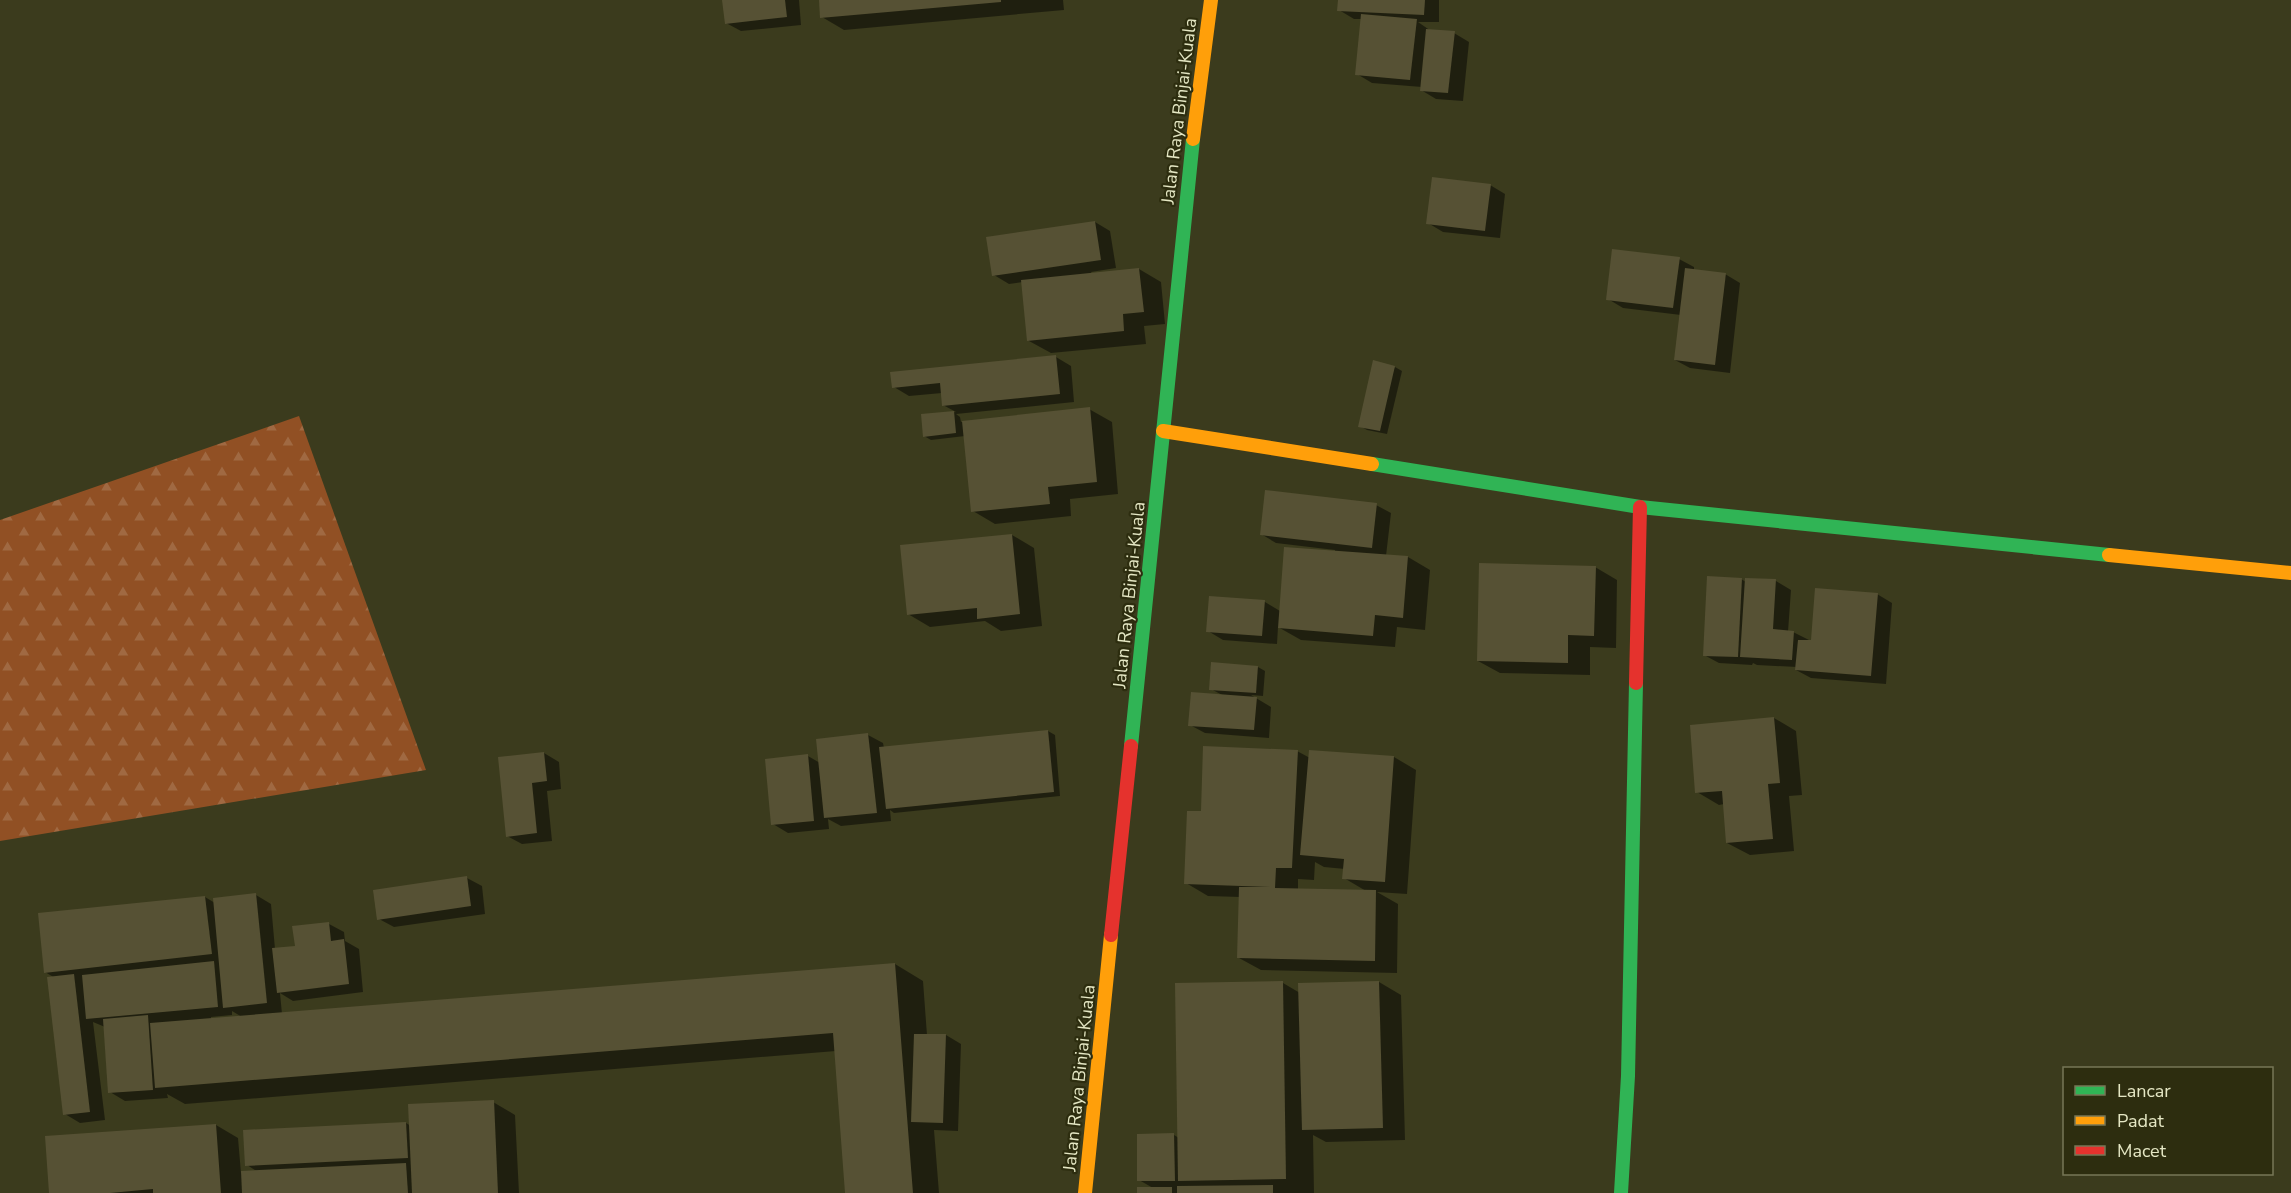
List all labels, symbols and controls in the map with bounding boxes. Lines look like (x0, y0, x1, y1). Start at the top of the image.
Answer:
street label: Jalan Raya Binjai-Kuala (1156, 16, 1202, 207)
street label: Jalan Raya Binjai-Kuala (1107, 500, 1151, 691)
street label: Jalan Raya Binjai-Kuala (1057, 983, 1101, 1174)
legend (2063, 1067, 2273, 1175)
text: Lancar (2117, 1079, 2171, 1103)
text: Padat (2117, 1109, 2165, 1133)
text: Macet (2117, 1139, 2167, 1163)

